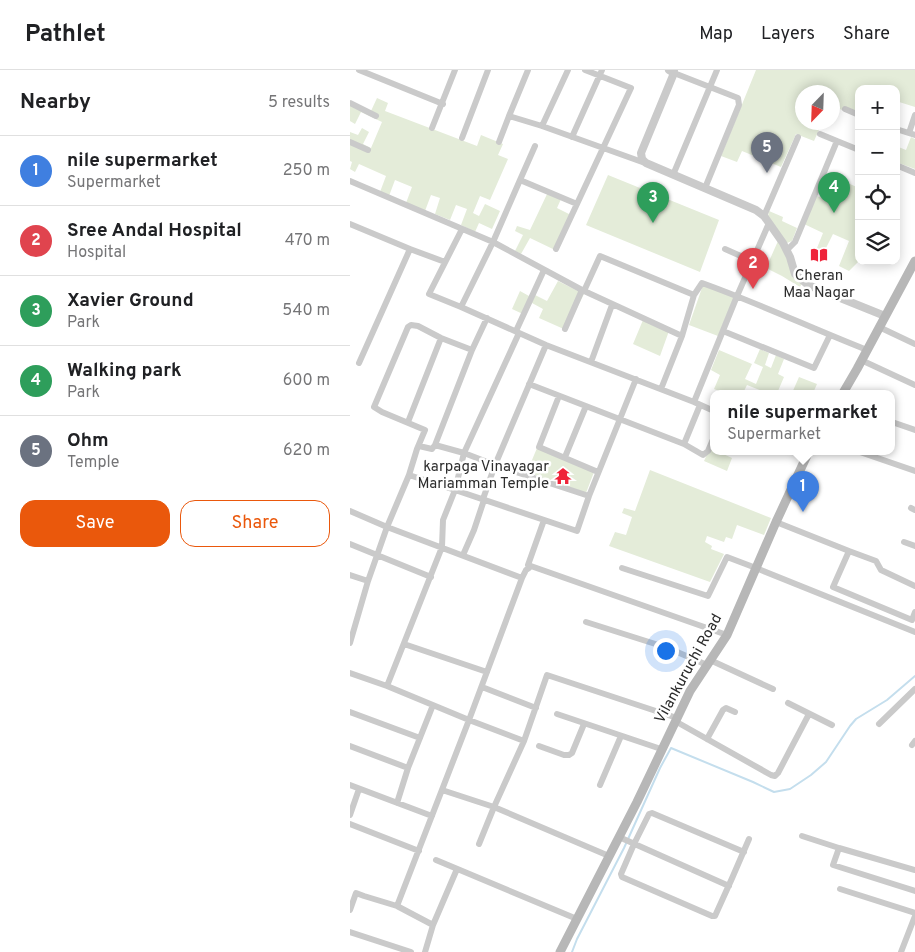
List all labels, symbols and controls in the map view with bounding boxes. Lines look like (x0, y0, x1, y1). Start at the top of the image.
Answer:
text: Pathlet (25, 20, 106, 50)
text: Map (699, 23, 733, 46)
text: Layers (761, 23, 815, 46)
text: Share (843, 23, 890, 46)
north arrow (795, 85, 840, 130)
map controls (855, 85, 900, 265)
button: + (855, 85, 900, 130)
text: Nearby (20, 89, 91, 116)
text: 5 results (268, 93, 330, 113)
button: − (855, 130, 900, 175)
pin: 5 (751, 132, 783, 173)
text: nile supermarket (67, 149, 218, 173)
text: 1 (33, 161, 39, 181)
text: 250 m (283, 161, 330, 181)
pin: 4 (818, 172, 850, 213)
text: Supermarket (67, 173, 161, 193)
button: locate (855, 175, 900, 220)
pin: 3 (637, 182, 669, 223)
text: Sree Andal Hospital (67, 219, 242, 243)
button: layers (855, 220, 900, 265)
text: 2 (31, 231, 41, 251)
text: 470 m (285, 231, 330, 251)
text: Hospital (67, 243, 126, 263)
library icon: Cheran Maa Nagar (809, 245, 829, 265)
pin: 2 (737, 248, 769, 289)
place label: Cheran Maa Nagar (783, 267, 855, 303)
text: Xavier Ground (67, 289, 194, 313)
text: 3 (31, 301, 41, 321)
text: 540 m (282, 301, 330, 321)
text: Park (67, 313, 100, 333)
text: Walking park (67, 359, 182, 383)
text: 4 (31, 371, 41, 391)
text: 600 m (283, 371, 330, 391)
text: Park (67, 383, 100, 403)
popup (710, 390, 895, 455)
text: nile supermarket (727, 401, 878, 425)
text: Supermarket (727, 425, 821, 445)
text: Ohm (67, 429, 109, 453)
text: 5 (31, 441, 41, 461)
text: 620 m (283, 441, 330, 461)
text: Temple (67, 453, 119, 473)
place label: karpaga Vinayagar Mariamman Temple (418, 458, 549, 494)
temple icon: karpaga Vinayagar Mariamman Temple (553, 466, 573, 486)
pin: 1 (787, 471, 819, 512)
button: Save (20, 500, 170, 547)
button: Share (180, 500, 330, 547)
street label: Vilankuruchi Road (651, 611, 727, 727)
your location (653, 638, 679, 664)

